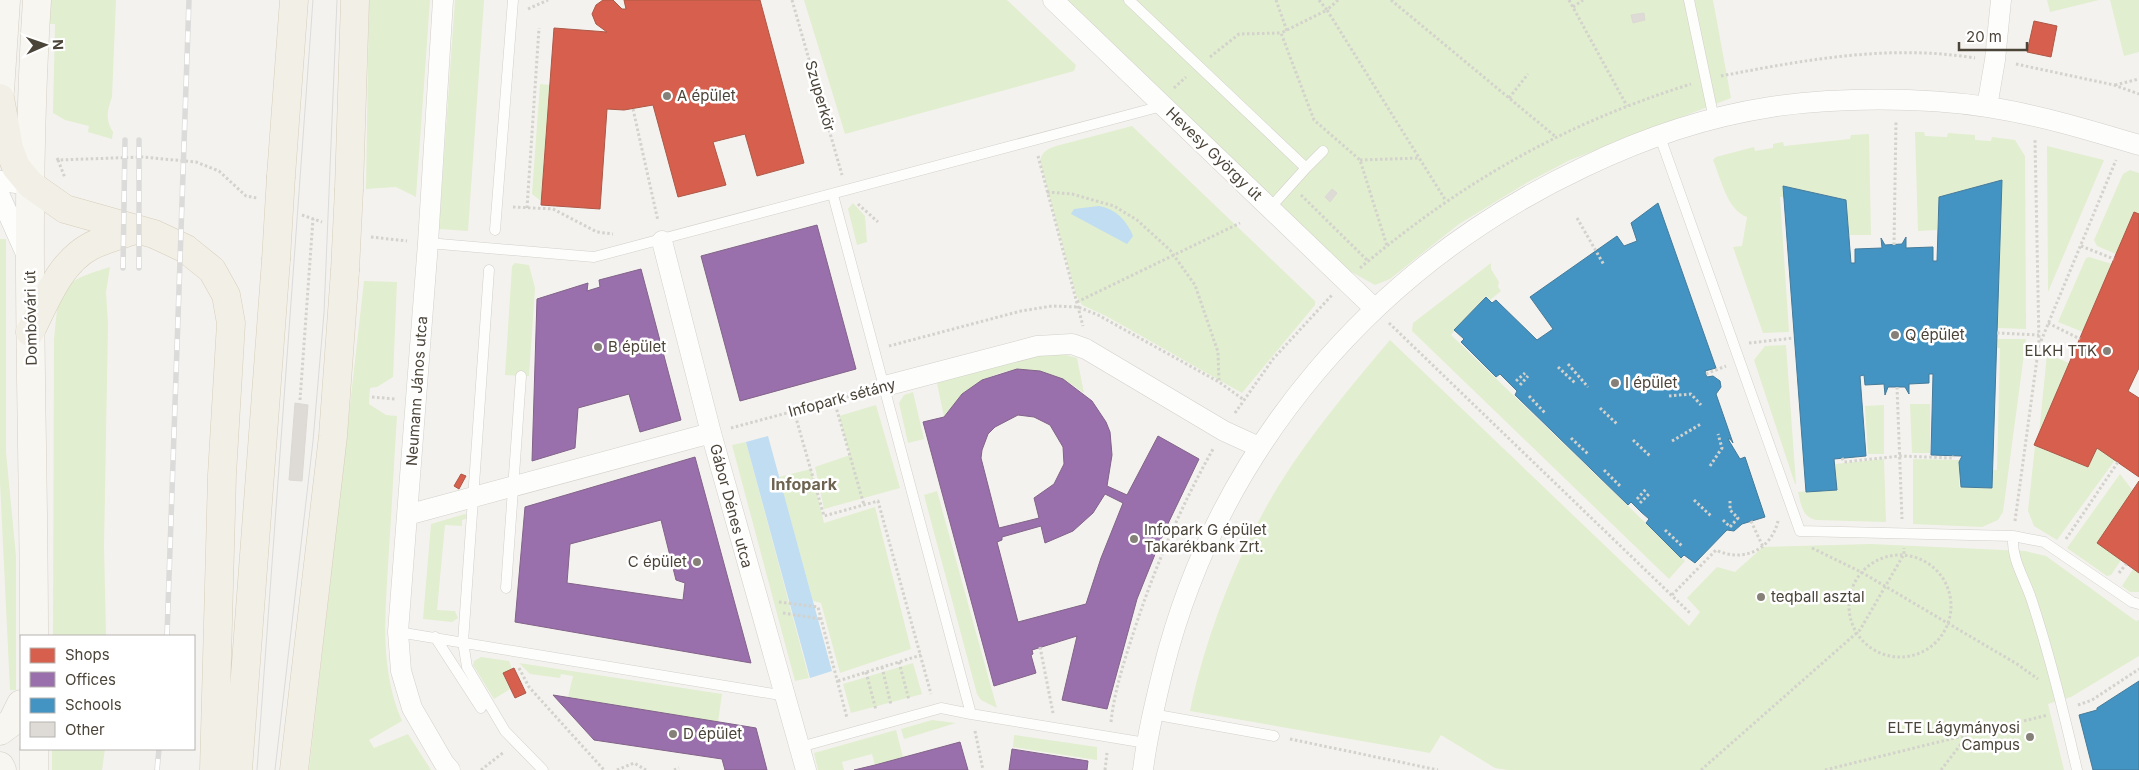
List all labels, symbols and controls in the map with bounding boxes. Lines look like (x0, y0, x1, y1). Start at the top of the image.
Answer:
north arrow (20, 20, 70, 70)
scale bar (1959, 20, 2026, 52)
text: 20 m (1966, 27, 2002, 46)
text: N (50, 39, 67, 50)
street label: Szuperkör (801, 58, 840, 134)
place label: A épület (677, 86, 736, 105)
marker: A épület (661, 90, 673, 102)
street label: Hevesy György út (1162, 103, 1266, 204)
street label: Dombóvári út (20, 270, 41, 366)
street label: Neumann János utca (402, 315, 431, 467)
place label: Q épület (1905, 325, 1965, 344)
marker: Q épület (1889, 329, 1901, 341)
place label: B épület (608, 337, 666, 356)
marker: B épület (592, 341, 604, 353)
place label: ELKH TTK (2025, 341, 2097, 360)
marker: ELKH TTK (2101, 345, 2113, 357)
place label: I épület (1625, 373, 1677, 392)
street label: Infopark sétány (786, 374, 898, 421)
marker: I épület (1609, 377, 1621, 389)
street label: Gábor Dénes utca (706, 442, 757, 570)
district label: Infopark (771, 474, 838, 494)
place label: Infopark G épület Takarékbank Zrt. (1144, 520, 1267, 556)
marker: Infopark G épület Takarékbank Zrt. (1128, 533, 1140, 545)
place label: C épület (628, 552, 687, 571)
marker: C épület (691, 556, 703, 568)
place label: teqball asztal (1771, 587, 1865, 606)
marker: teqball asztal (1755, 591, 1767, 603)
legend (20, 635, 195, 750)
text: Shops (65, 645, 110, 664)
text: Offices (65, 670, 116, 689)
text: Schools (65, 695, 122, 714)
place label: ELTE Lágymányosi Campus (1888, 718, 2020, 754)
text: Other (65, 720, 105, 739)
place label: D épület (683, 724, 742, 743)
marker: D épület (667, 728, 679, 740)
marker: ELTE Lágymányosi Campus (2024, 731, 2036, 743)

